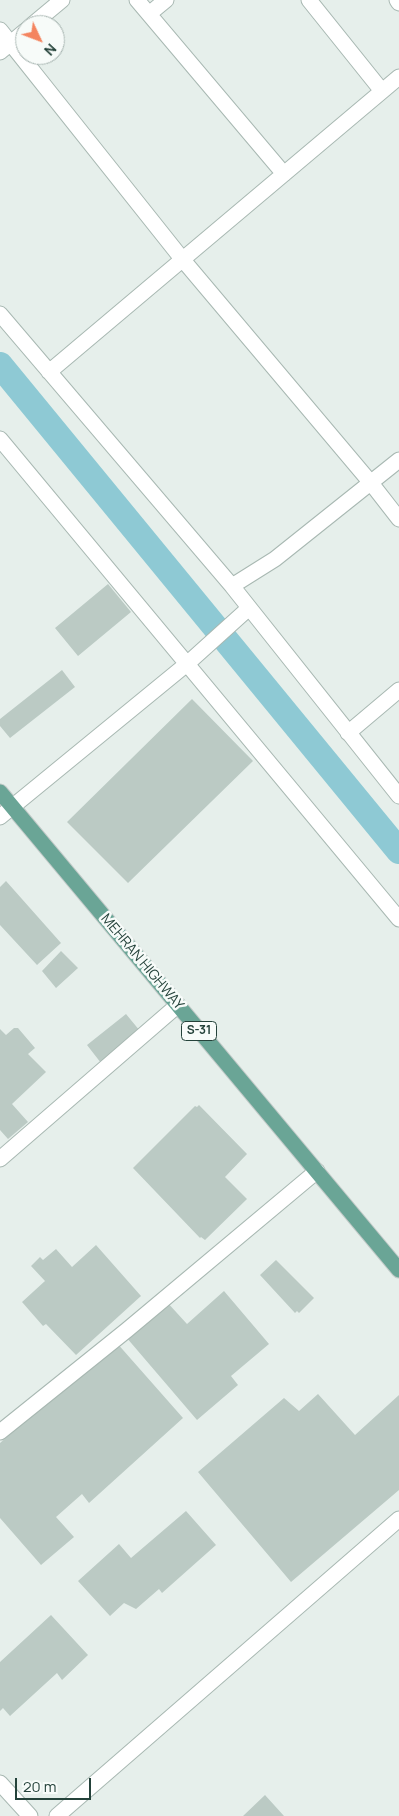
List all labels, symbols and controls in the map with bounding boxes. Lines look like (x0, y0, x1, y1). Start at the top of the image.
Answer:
north arrow (15, 15, 65, 65)
text: N (40, 40, 61, 60)
street label: MEHRAN HIGHWAY (97, 911, 187, 1013)
road number: S-31 (182, 1021, 216, 1040)
scale bar (18, 1768, 94, 1800)
text: 20 m (23, 1776, 56, 1797)

